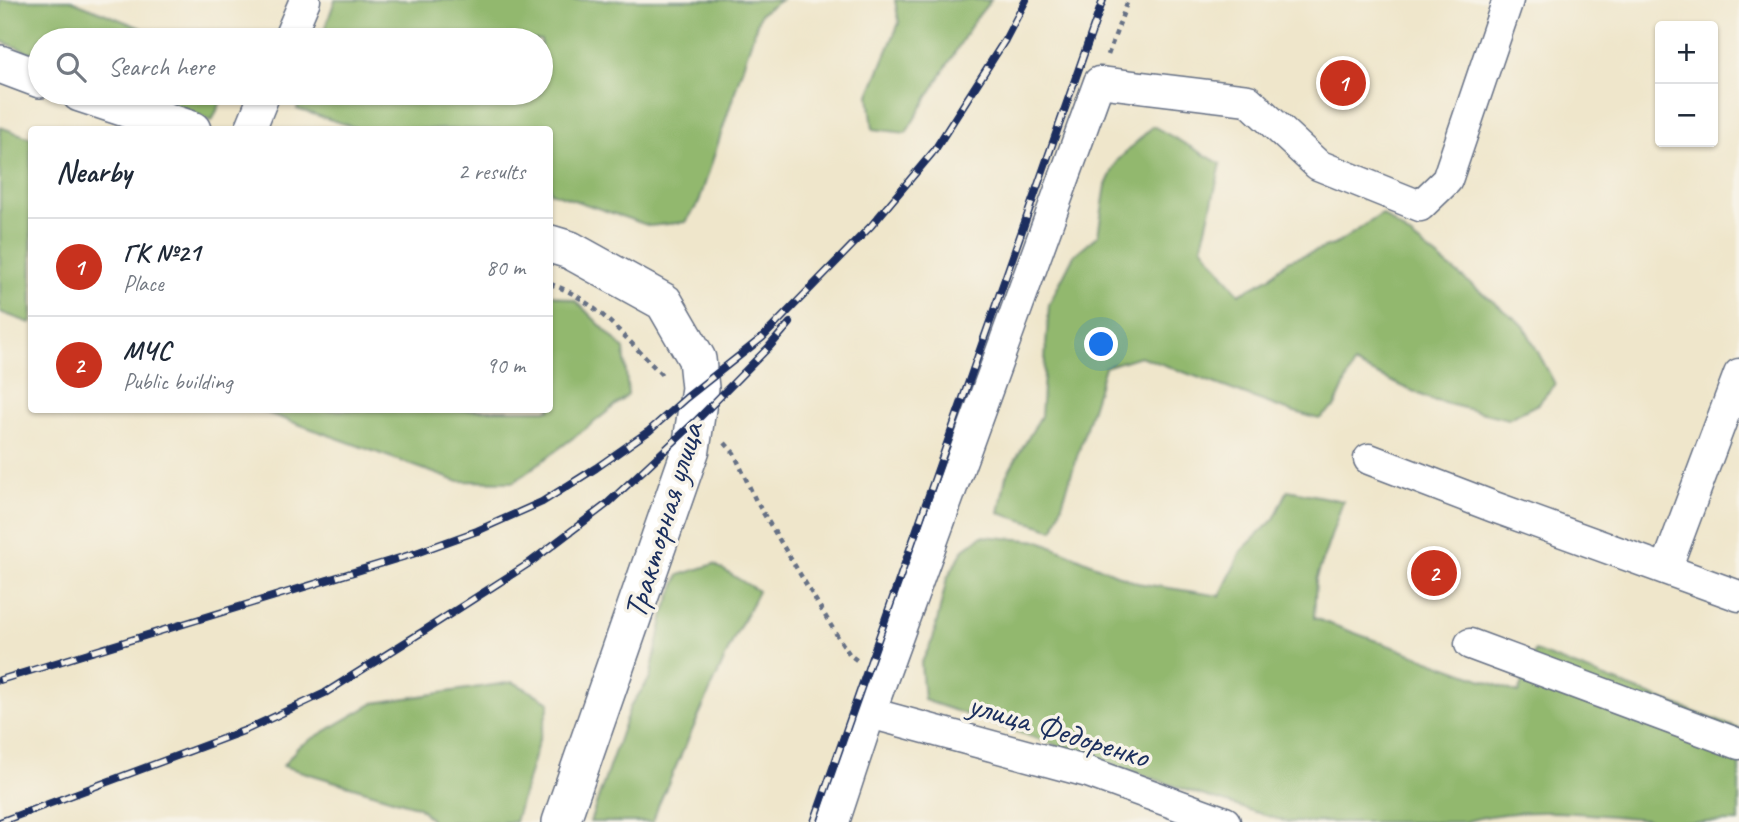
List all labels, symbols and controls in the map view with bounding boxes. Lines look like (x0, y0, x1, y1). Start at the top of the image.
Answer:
map controls (1655, 21, 1718, 147)
button: + (1655, 21, 1718, 84)
search box (28, 28, 553, 105)
icon: search (52, 48, 90, 86)
text: Search here (108, 50, 214, 83)
pin: 1 (1320, 57, 1366, 109)
button: − (1655, 84, 1718, 147)
text: Nearby (56, 153, 132, 191)
text: 2 results (458, 157, 525, 186)
text: ГК №21 (123, 236, 200, 269)
text: 1 (74, 253, 84, 282)
text: 80 m (486, 253, 525, 282)
text: Place (123, 269, 163, 298)
your location (1084, 327, 1118, 361)
text: МЧС (123, 334, 171, 367)
text: 2 (74, 351, 84, 380)
text: 90 m (486, 351, 525, 380)
text: Public building (123, 367, 232, 396)
street label: Тракторная улица (613, 415, 713, 623)
pin: 2 (1411, 547, 1457, 599)
street label: улица Федоренко (962, 682, 1156, 778)

